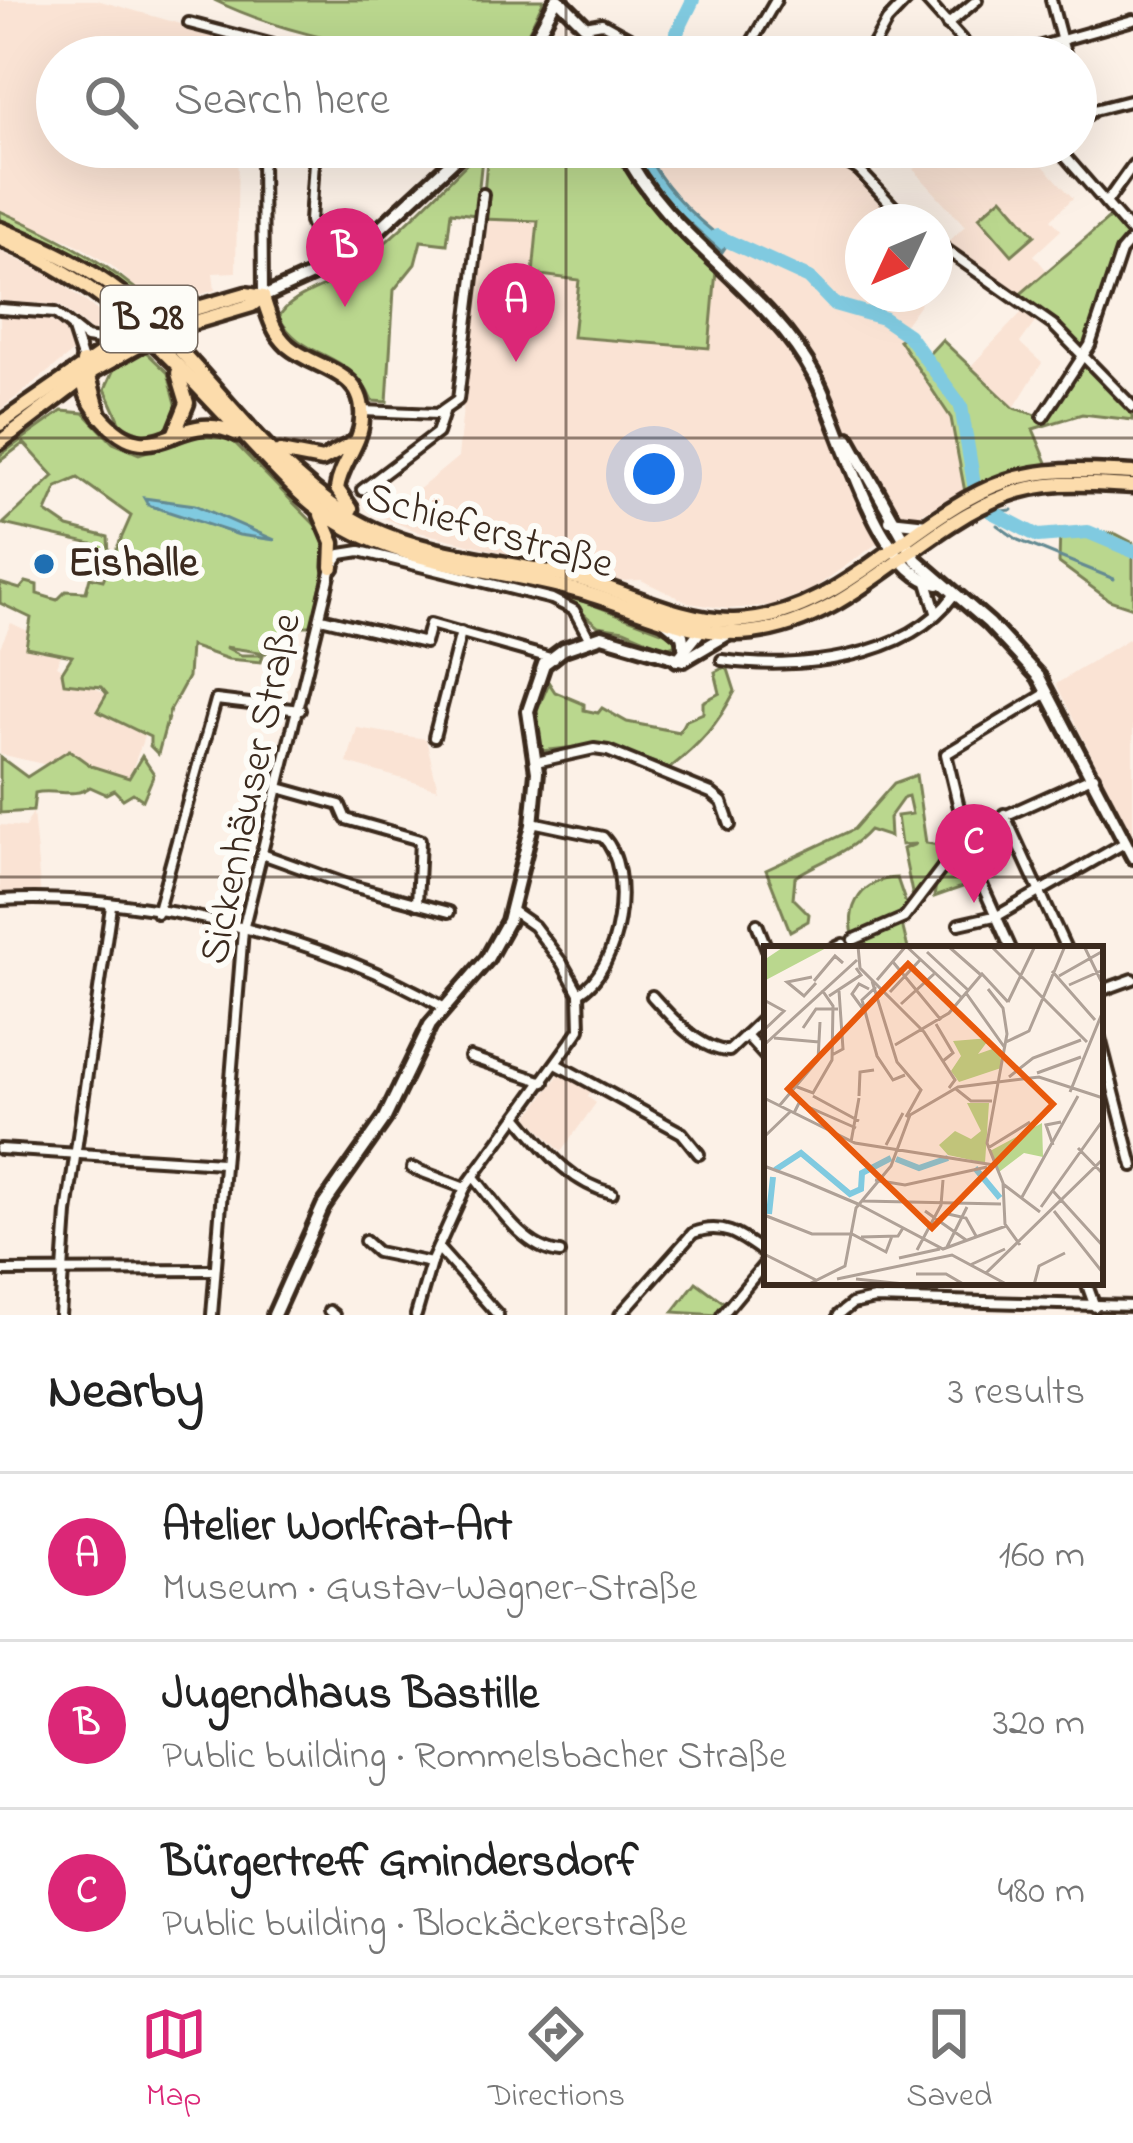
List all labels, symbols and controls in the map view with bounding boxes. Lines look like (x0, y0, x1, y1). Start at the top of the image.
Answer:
search box (36, 36, 1097, 168)
icon: search (78, 69, 144, 135)
text: Search here (174, 69, 390, 135)
north arrow (845, 204, 953, 312)
pin: B (306, 208, 384, 307)
pin: A (477, 263, 555, 362)
road number: B 28 (101, 286, 197, 352)
your location (624, 444, 684, 504)
street label: Schieferstraße (358, 468, 620, 597)
place label: Eishalle (68, 534, 199, 595)
marker: Eishalle (31, 551, 57, 577)
street label: Sickenhäuser Straße (185, 608, 319, 970)
pin: C (935, 804, 1013, 903)
inset map (764, 946, 1103, 1285)
text: Nearby (48, 1356, 204, 1431)
text: 3 results (948, 1365, 1085, 1422)
text: Atelier Worlfrat-Art (162, 1495, 512, 1561)
text: A (75, 1528, 99, 1585)
text: 160 m (999, 1528, 1085, 1585)
text: Museum · Gustav-Wagner-Straße (162, 1561, 697, 1618)
text: Jugendhaus Bastille (162, 1663, 539, 1729)
text: B (74, 1696, 100, 1753)
text: 320 m (993, 1696, 1085, 1753)
text: Public building · Rommelsbacher Straße (162, 1729, 787, 1786)
text: Bürgertreff Gmindersdorf (162, 1831, 638, 1897)
text: C (76, 1864, 98, 1921)
text: 480 m (997, 1864, 1085, 1921)
text: Public building · Blockäckerstraße (162, 1897, 687, 1954)
tab: Map (141, 2001, 207, 2121)
tab: Directions (488, 2001, 625, 2121)
tab: Saved (906, 2001, 992, 2121)

